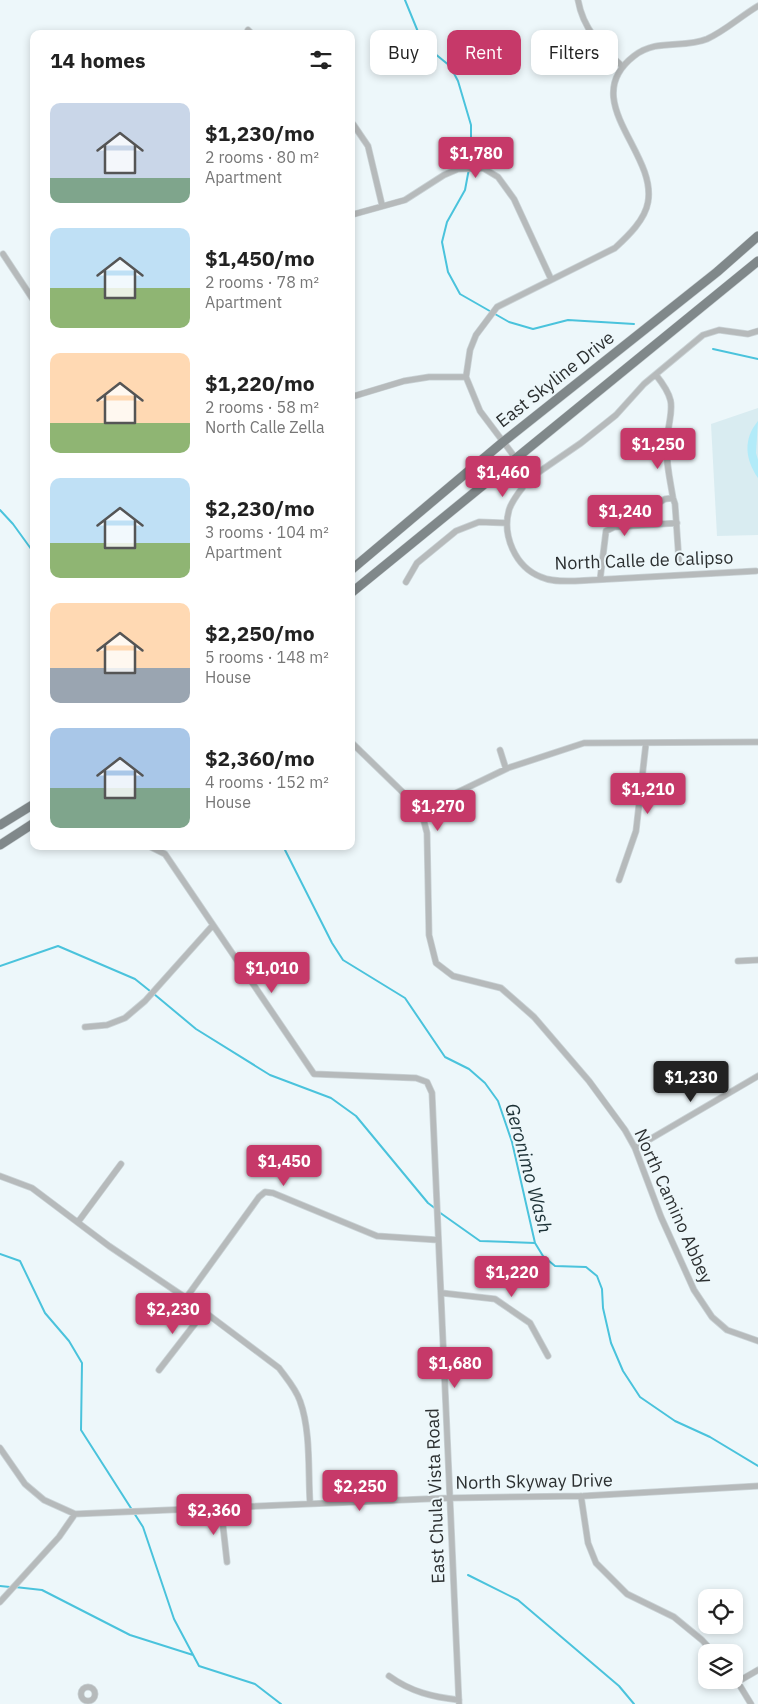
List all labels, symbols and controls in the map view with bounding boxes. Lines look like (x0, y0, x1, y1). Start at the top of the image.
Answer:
chip: Buy (370, 30, 437, 75)
chip: Rent (447, 30, 521, 75)
chip: Filters (531, 30, 618, 75)
text: 14 homes (50, 46, 146, 74)
icon: filters (307, 46, 335, 74)
text: $1,230/mo (205, 119, 315, 147)
icon: home (90, 123, 150, 183)
pin: $1,780 (435, 136, 517, 179)
text: $1,780 (450, 143, 502, 163)
text: 2 rooms · 80 m² (205, 147, 319, 167)
text: Apartment (205, 167, 282, 187)
text: $1,450/mo (205, 244, 315, 272)
icon: home (90, 248, 150, 308)
text: 2 rooms · 78 m² (205, 272, 319, 292)
text: Apartment (205, 292, 282, 312)
street label: East Skyline Drive (491, 326, 619, 432)
text: $1,220/mo (205, 369, 315, 397)
icon: home (90, 373, 150, 433)
text: 2 rooms · 58 m² (205, 397, 319, 417)
text: North Calle Zella (205, 417, 325, 437)
pin: $1,250 (617, 428, 699, 470)
text: $1,250 (632, 434, 684, 454)
pin: $1,460 (462, 456, 544, 498)
text: $1,460 (477, 462, 529, 482)
text: $2,230/mo (205, 494, 315, 522)
pin: $1,240 (584, 494, 666, 537)
icon: home (90, 498, 150, 558)
text: $1,240 (599, 501, 651, 521)
text: 3 rooms · 104 m² (205, 522, 329, 542)
text: Apartment (205, 542, 282, 562)
street label: North Calle de Calipso (554, 545, 734, 575)
text: $2,250/mo (205, 619, 315, 647)
icon: home (90, 623, 150, 683)
text: 5 rooms · 148 m² (205, 647, 329, 667)
text: House (205, 667, 251, 687)
text: $2,360/mo (205, 744, 315, 772)
icon: home (90, 748, 150, 808)
text: 4 rooms · 152 m² (205, 772, 329, 792)
pin: $1,210 (607, 772, 689, 815)
text: $1,210 (622, 779, 674, 799)
pin: $1,270 (397, 790, 479, 832)
text: House (205, 792, 251, 812)
text: $1,270 (412, 796, 464, 816)
pin: $1,010 (231, 952, 313, 994)
text: $1,010 (246, 958, 298, 978)
pin: $1,230 (650, 1060, 732, 1103)
text: $1,230 (665, 1067, 717, 1087)
water label: Geronimo Wash (500, 1101, 558, 1235)
street label: North Camino Abbey (630, 1125, 718, 1287)
pin: $1,450 (243, 1144, 325, 1187)
text: $1,450 (258, 1151, 310, 1171)
pin: $1,220 (471, 1256, 553, 1298)
text: $1,220 (486, 1262, 538, 1282)
pin: $2,230 (132, 1292, 214, 1335)
text: $2,230 (147, 1299, 199, 1319)
pin: $1,680 (414, 1346, 496, 1389)
text: $1,680 (429, 1353, 481, 1373)
street label: East Chula Vista Road (420, 1408, 450, 1584)
street label: North Skyway Drive (455, 1468, 613, 1494)
pin: $2,250 (319, 1470, 401, 1512)
text: $2,250 (334, 1476, 386, 1496)
pin: $2,360 (173, 1494, 255, 1536)
text: $2,360 (188, 1500, 240, 1520)
map controls (698, 1589, 743, 1689)
button: locate (698, 1589, 743, 1634)
button: layers (698, 1644, 743, 1689)

